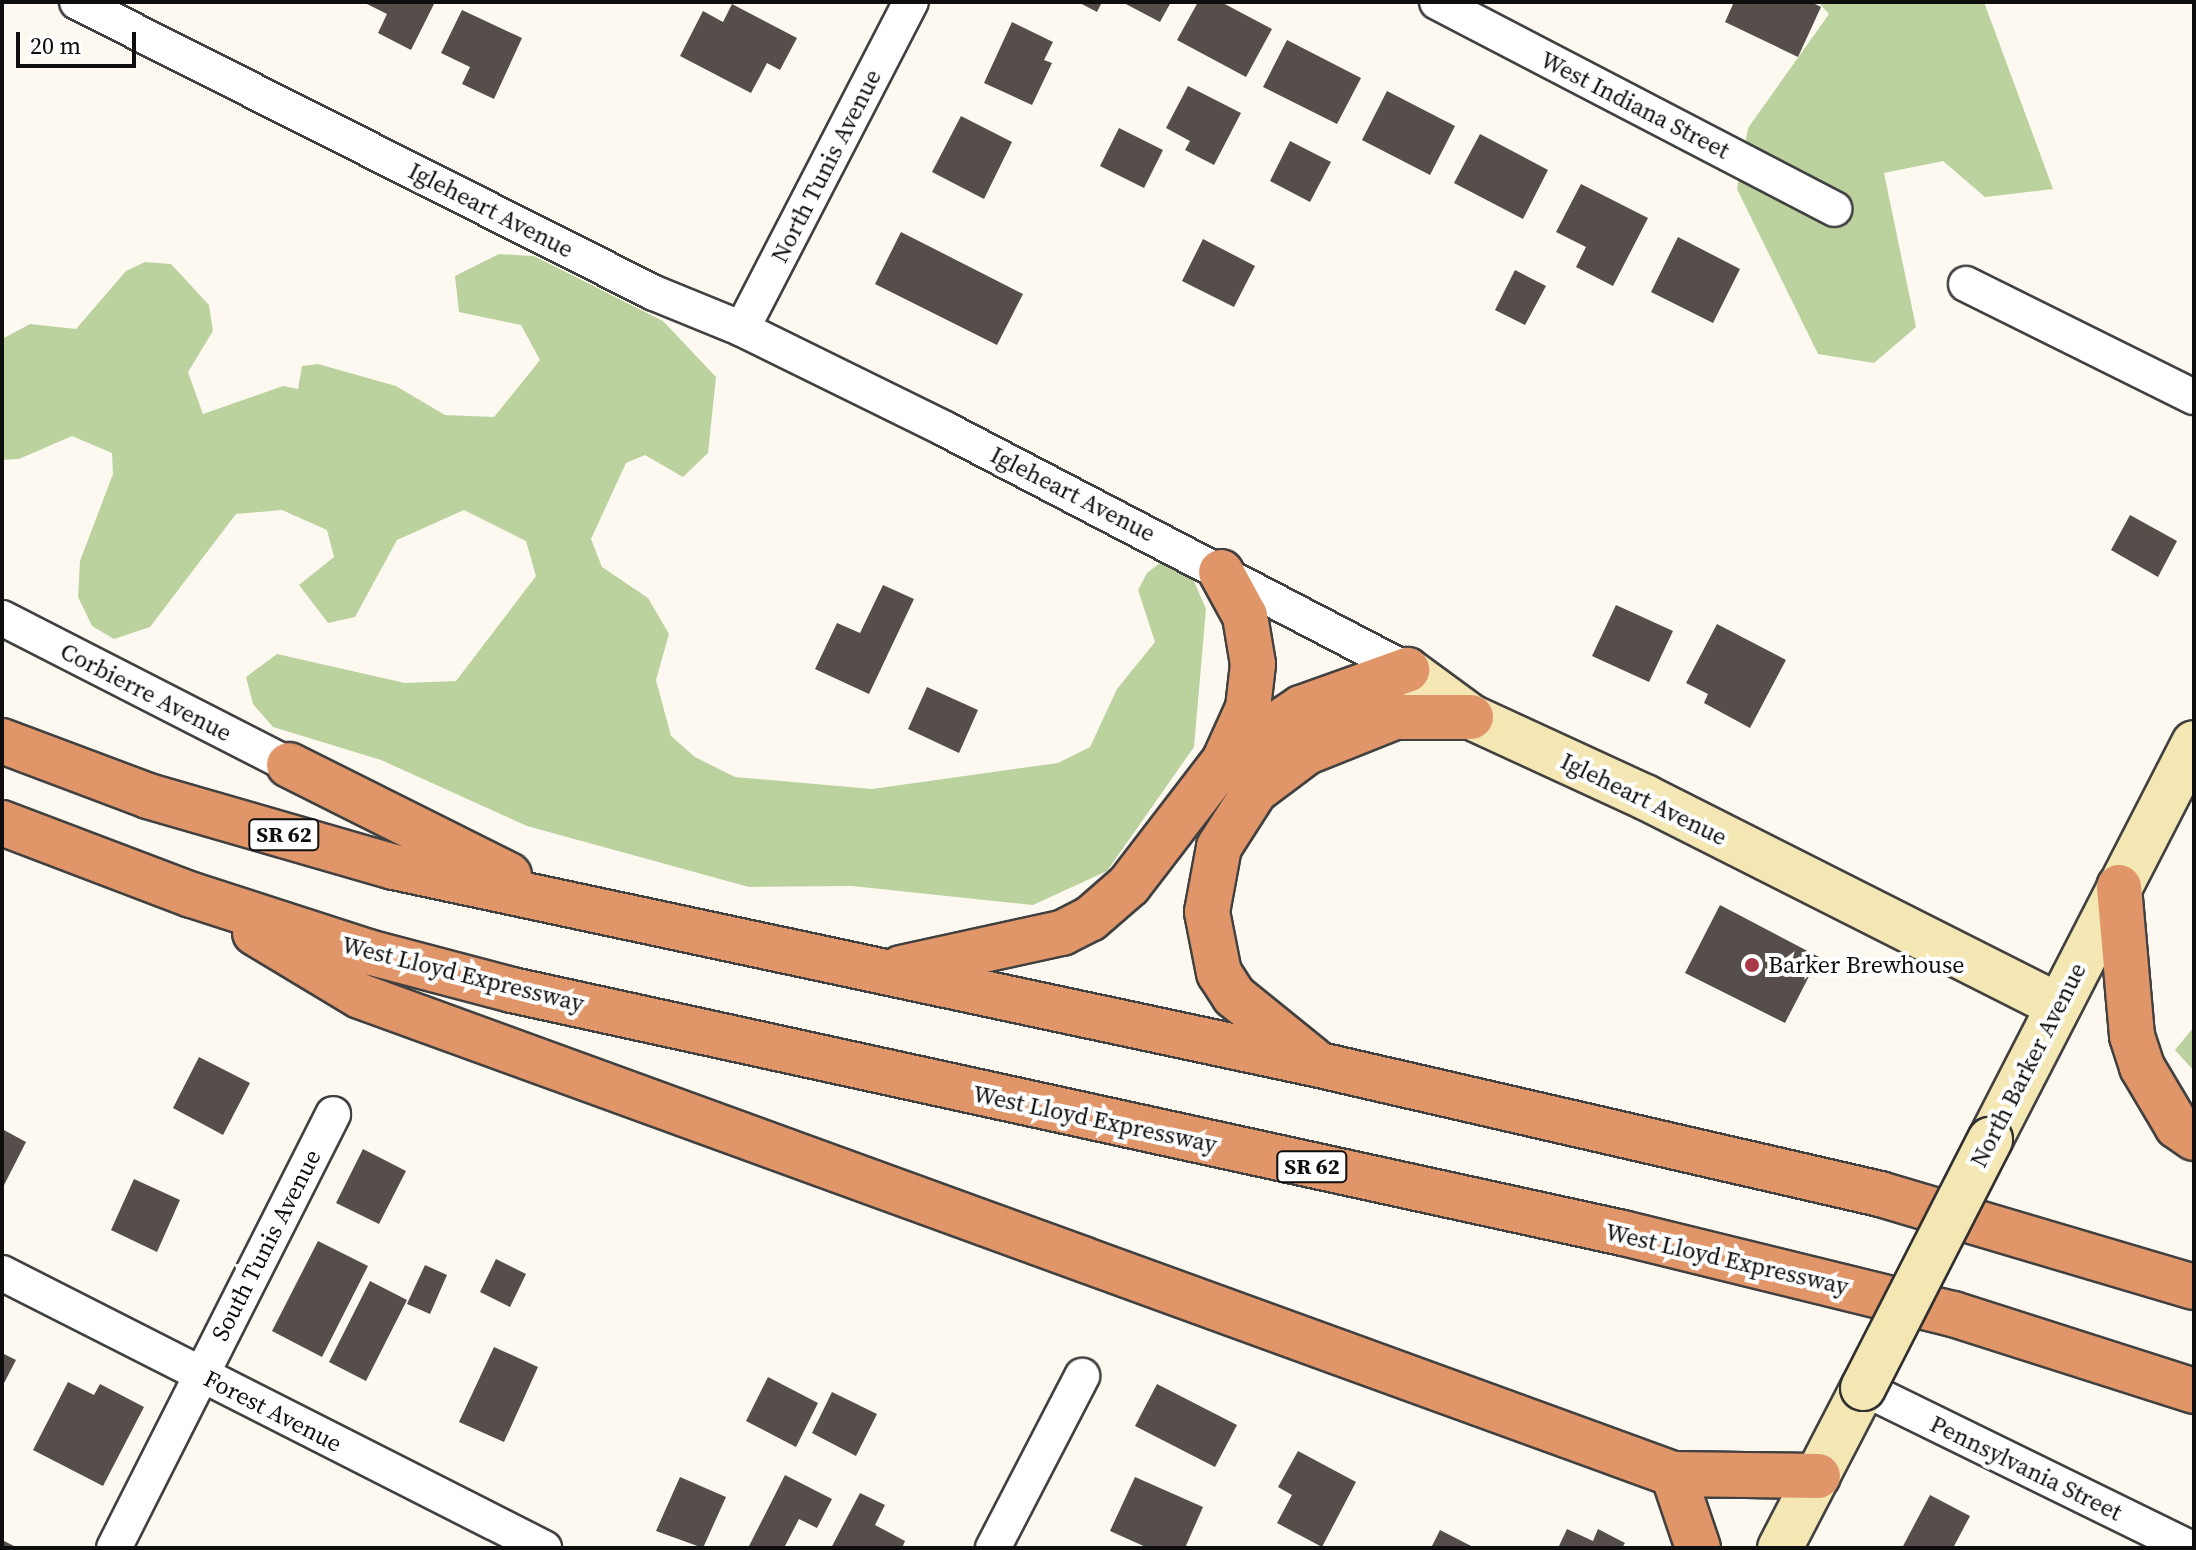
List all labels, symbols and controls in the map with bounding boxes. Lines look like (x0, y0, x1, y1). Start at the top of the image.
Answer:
scale bar (20, 16, 140, 66)
text: 20 m (30, 29, 81, 62)
street label: West Indiana Street (1536, 45, 1734, 165)
street label: North Tunis Avenue (765, 64, 887, 268)
street label: Igleheart Avenue (404, 156, 578, 264)
street label: Igleheart Avenue (986, 440, 1160, 548)
street label: Corbierre Avenue (56, 636, 236, 748)
street label: Igleheart Avenue (1556, 746, 1732, 852)
road number: SR 62 (248, 817, 320, 853)
street label: West Lloyd Expressway (339, 930, 587, 1018)
place label: Barker Brewhouse (1768, 951, 1965, 979)
marker: Barker Brewhouse (1743, 956, 1761, 974)
street label: North Barker Avenue (1964, 958, 2092, 1172)
street label: West Lloyd Expressway (970, 1079, 1220, 1159)
street label: South Tunis Avenue (205, 1144, 327, 1346)
road number: SR 62 (1276, 1149, 1348, 1185)
street label: West Lloyd Expressway (1603, 1217, 1851, 1301)
street label: Forest Avenue (199, 1364, 347, 1458)
street label: Pennsylvania Street (1926, 1409, 2126, 1527)

